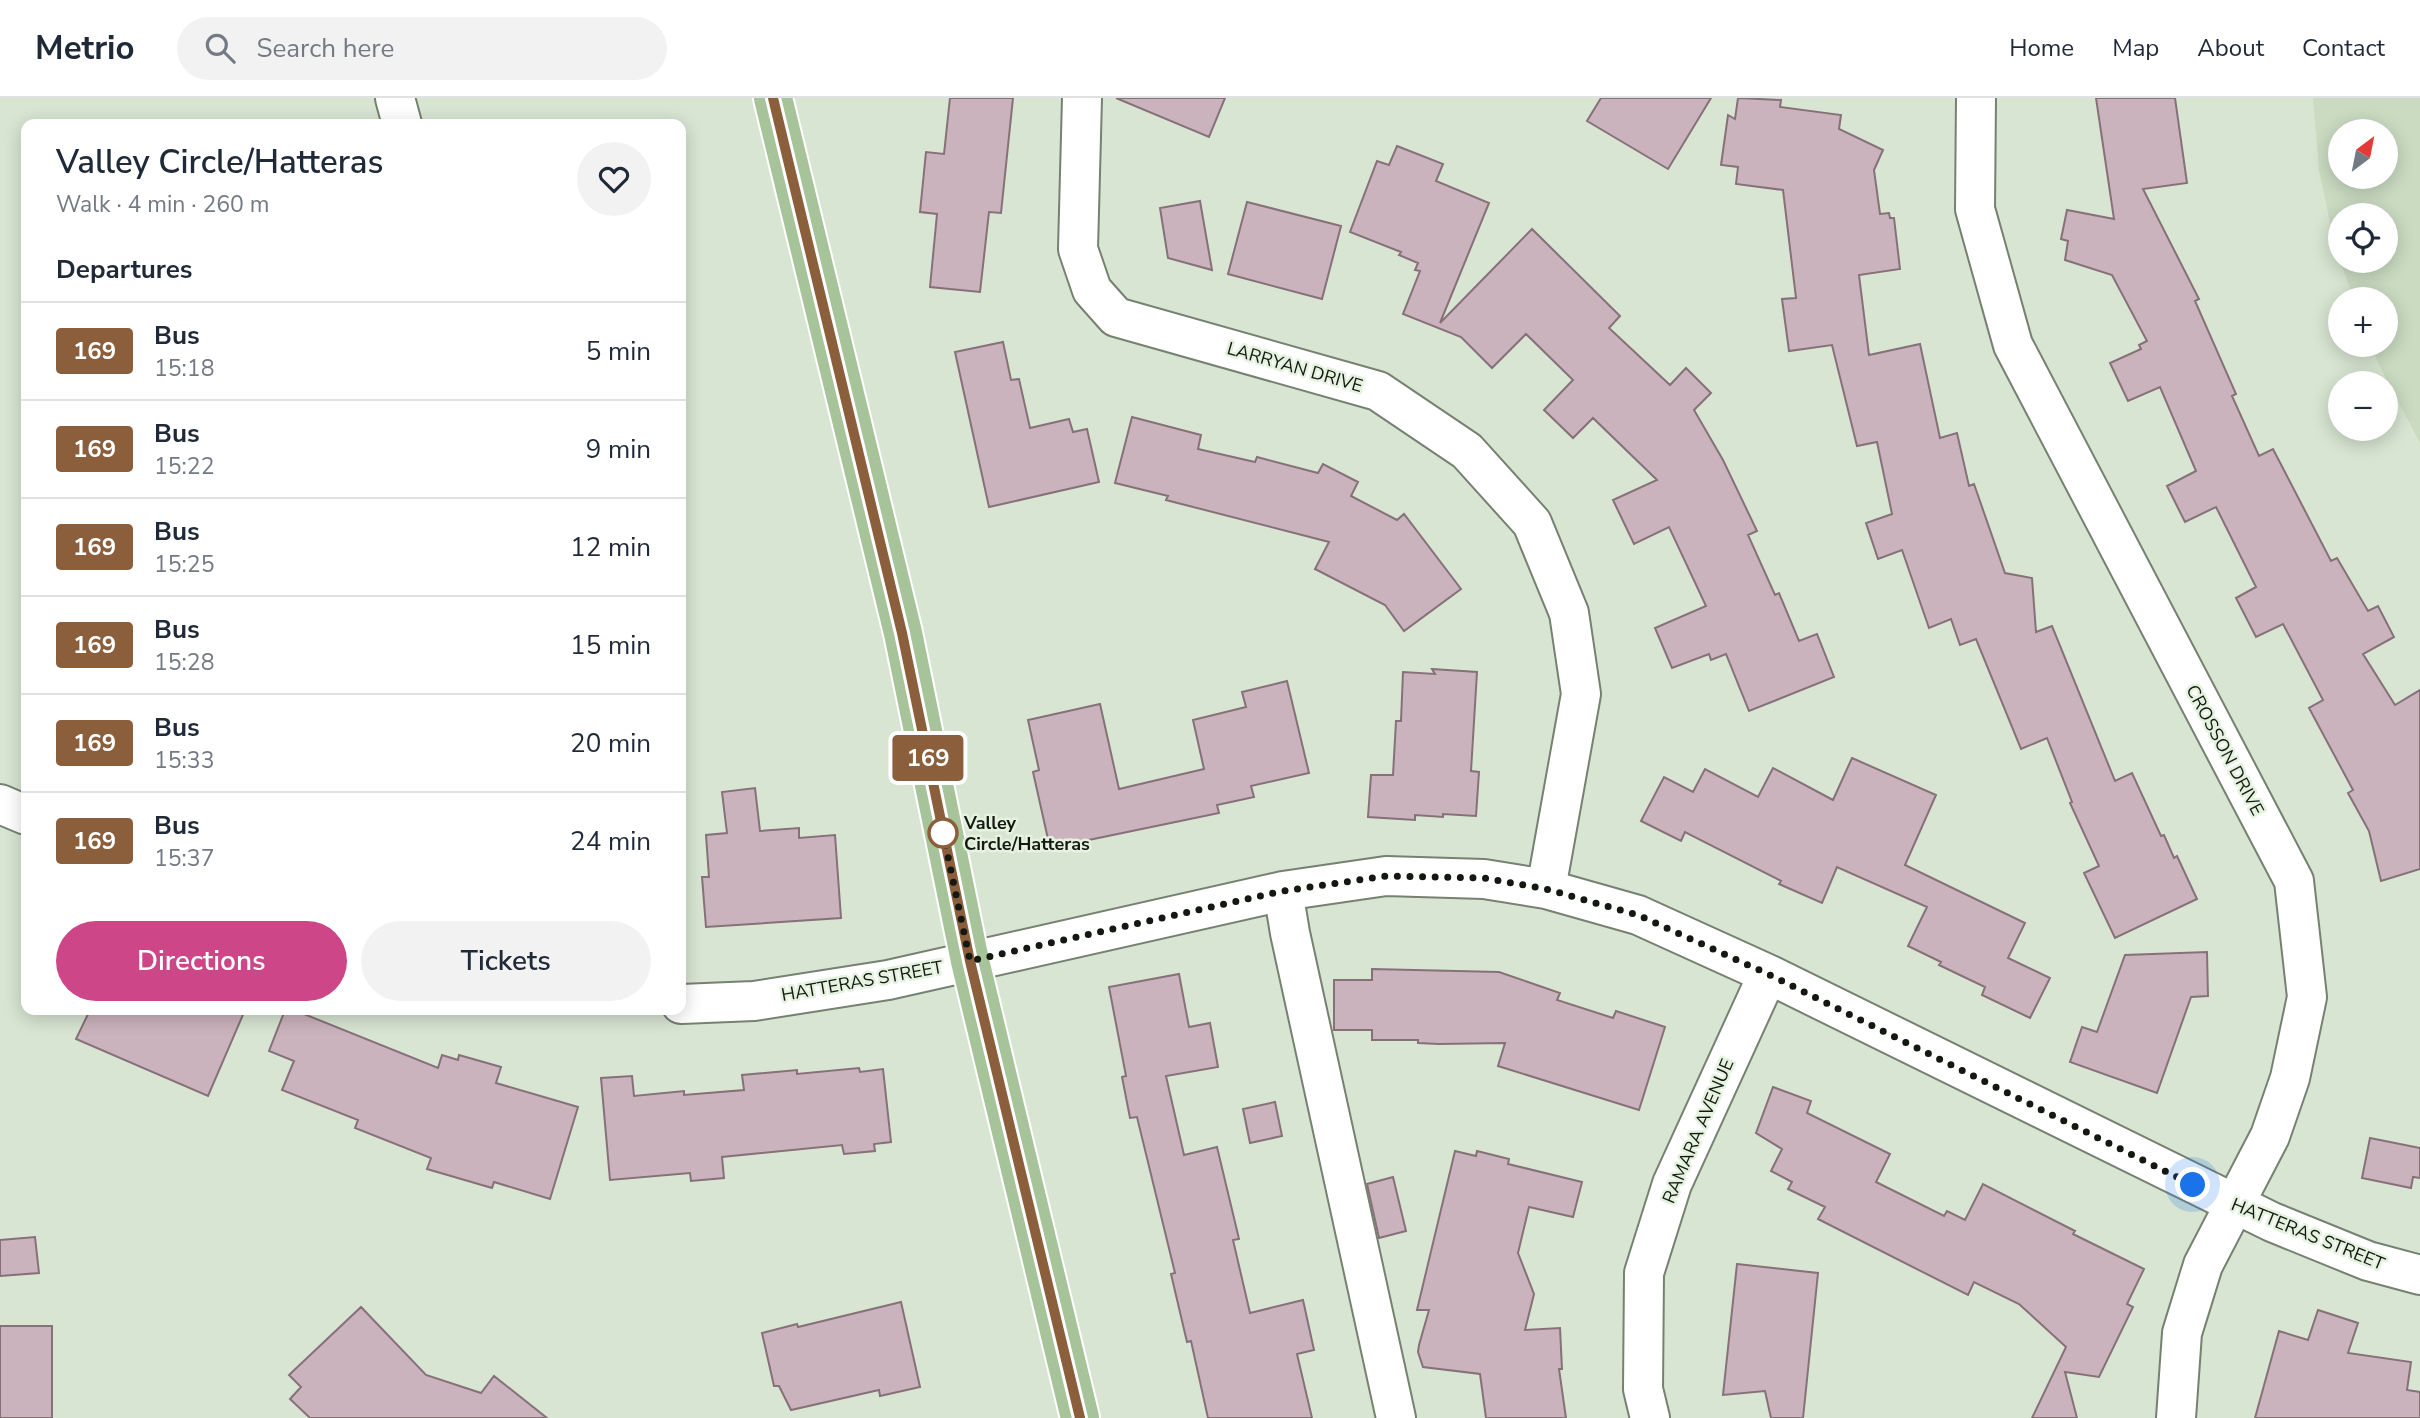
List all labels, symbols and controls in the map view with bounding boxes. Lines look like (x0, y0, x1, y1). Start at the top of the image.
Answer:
search box (177, 17, 667, 80)
text: Metrio (35, 26, 135, 71)
icon: search (201, 29, 239, 67)
text: Search here (257, 31, 394, 66)
text: Home (2009, 32, 2074, 64)
text: Map (2112, 32, 2159, 64)
text: About (2197, 32, 2264, 64)
text: Contact (2302, 32, 2385, 64)
north arrow (2328, 119, 2398, 189)
map controls (2328, 119, 2398, 441)
text: Valley Circle/Hatteras (56, 140, 384, 185)
button: heart (577, 142, 651, 216)
text: Walk · 4 min · 260 m (56, 189, 269, 220)
button: locate (2328, 203, 2398, 273)
text: Departures (56, 252, 192, 287)
button: + (2328, 287, 2398, 357)
text: Bus (154, 318, 200, 353)
text: 5 min (586, 334, 651, 369)
text: 169 (73, 335, 116, 367)
street label: LARRYAN DRIVE (1224, 336, 1366, 398)
text: 15:18 (154, 353, 214, 384)
button: − (2328, 371, 2398, 441)
text: Bus (154, 416, 200, 451)
text: 9 min (586, 432, 651, 467)
text: 169 (73, 433, 116, 465)
text: 15:22 (154, 451, 214, 482)
text: Bus (154, 514, 200, 549)
text: 12 min (570, 530, 651, 565)
text: 169 (73, 531, 116, 563)
text: 15:25 (154, 549, 214, 580)
text: Bus (154, 612, 200, 647)
text: 15 min (570, 628, 651, 663)
text: 169 (73, 629, 116, 661)
text: 15:28 (154, 647, 214, 678)
street label: CROSSON DRIVE (2180, 680, 2270, 820)
text: Bus (154, 710, 200, 745)
text: 20 min (570, 726, 651, 761)
text: 169 (73, 727, 116, 759)
line badge: 169 (888, 735, 968, 781)
text: 169 (906, 742, 950, 774)
text: 15:33 (154, 745, 214, 776)
text: Bus (154, 808, 200, 843)
place label: Valley Circle/Hatteras (963, 811, 1090, 856)
marker: Valley Circle/Hatteras (928, 818, 958, 848)
text: 24 min (570, 824, 651, 859)
text: 169 (73, 825, 116, 857)
text: 15:37 (154, 843, 214, 874)
button: Directions (56, 921, 347, 1001)
button: Tickets (361, 921, 651, 1001)
street label: HATTERAS STREET (779, 955, 945, 1007)
street label: RAMARA AVENUE (1657, 1055, 1739, 1207)
your location (2175, 1167, 2210, 1202)
street label: HATTERAS STREET (2228, 1192, 2389, 1276)

